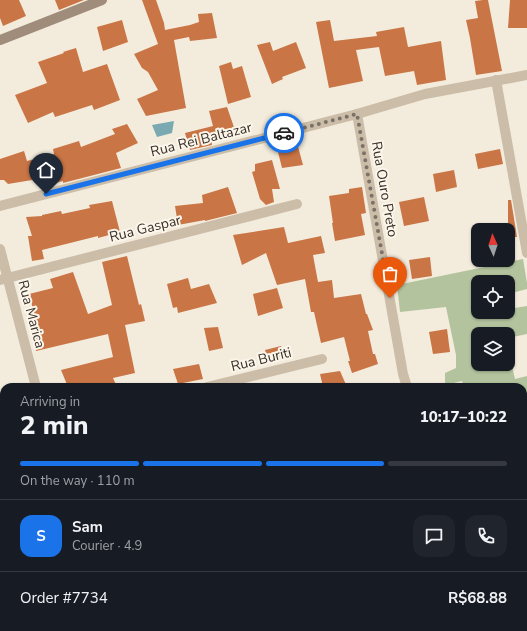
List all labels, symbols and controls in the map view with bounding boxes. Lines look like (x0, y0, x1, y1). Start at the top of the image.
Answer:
courier (264, 113, 304, 153)
street label: Rua Rei Baltazar (148, 118, 254, 161)
icon: car (273, 122, 295, 144)
street label: Rua Ouro Preto (367, 140, 402, 239)
pin (29, 153, 63, 194)
icon: home (35, 159, 57, 181)
street label: Rua Gaspar (107, 210, 183, 247)
north arrow (471, 223, 515, 267)
map controls (471, 223, 515, 371)
pin (373, 257, 407, 298)
icon: bag (379, 263, 401, 285)
button: locate (471, 275, 515, 319)
street label: Rua Marica (13, 278, 50, 350)
button: layers (471, 327, 515, 371)
street label: Rua Buriti (229, 343, 293, 376)
text: Arriving in (20, 393, 80, 411)
text: 10:17–10:22 (420, 407, 507, 427)
text: 2 min (20, 408, 88, 443)
text: On the way · 110 m (20, 472, 135, 490)
button: chat (413, 515, 455, 557)
button: phone (465, 515, 507, 557)
text: Sam (72, 517, 103, 537)
text: S (36, 526, 46, 546)
text: Courier · 4.9 (72, 537, 142, 555)
text: Order #7734 (20, 588, 108, 608)
text: R$68.88 (448, 588, 507, 608)

